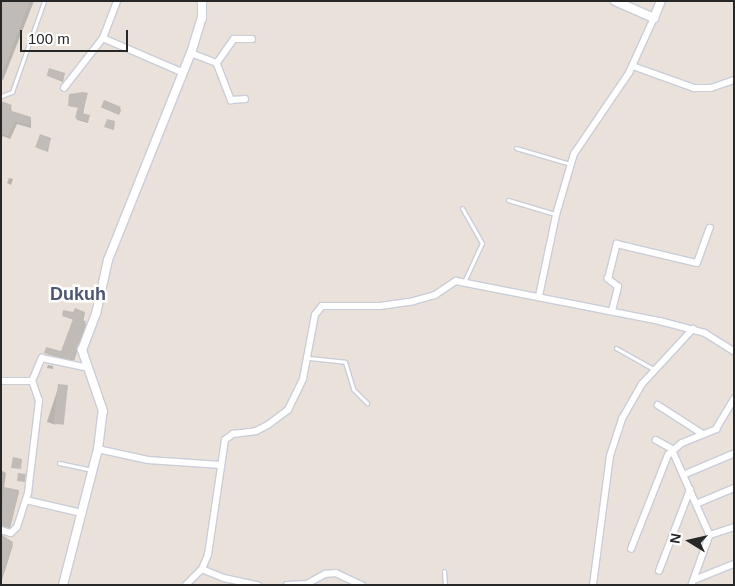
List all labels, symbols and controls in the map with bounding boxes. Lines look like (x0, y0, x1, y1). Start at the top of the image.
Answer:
scale bar (22, 20, 130, 52)
text: 100 m (28, 30, 70, 47)
district label: Dukuh (50, 283, 106, 305)
north arrow (665, 516, 715, 566)
text: N (666, 532, 684, 545)

